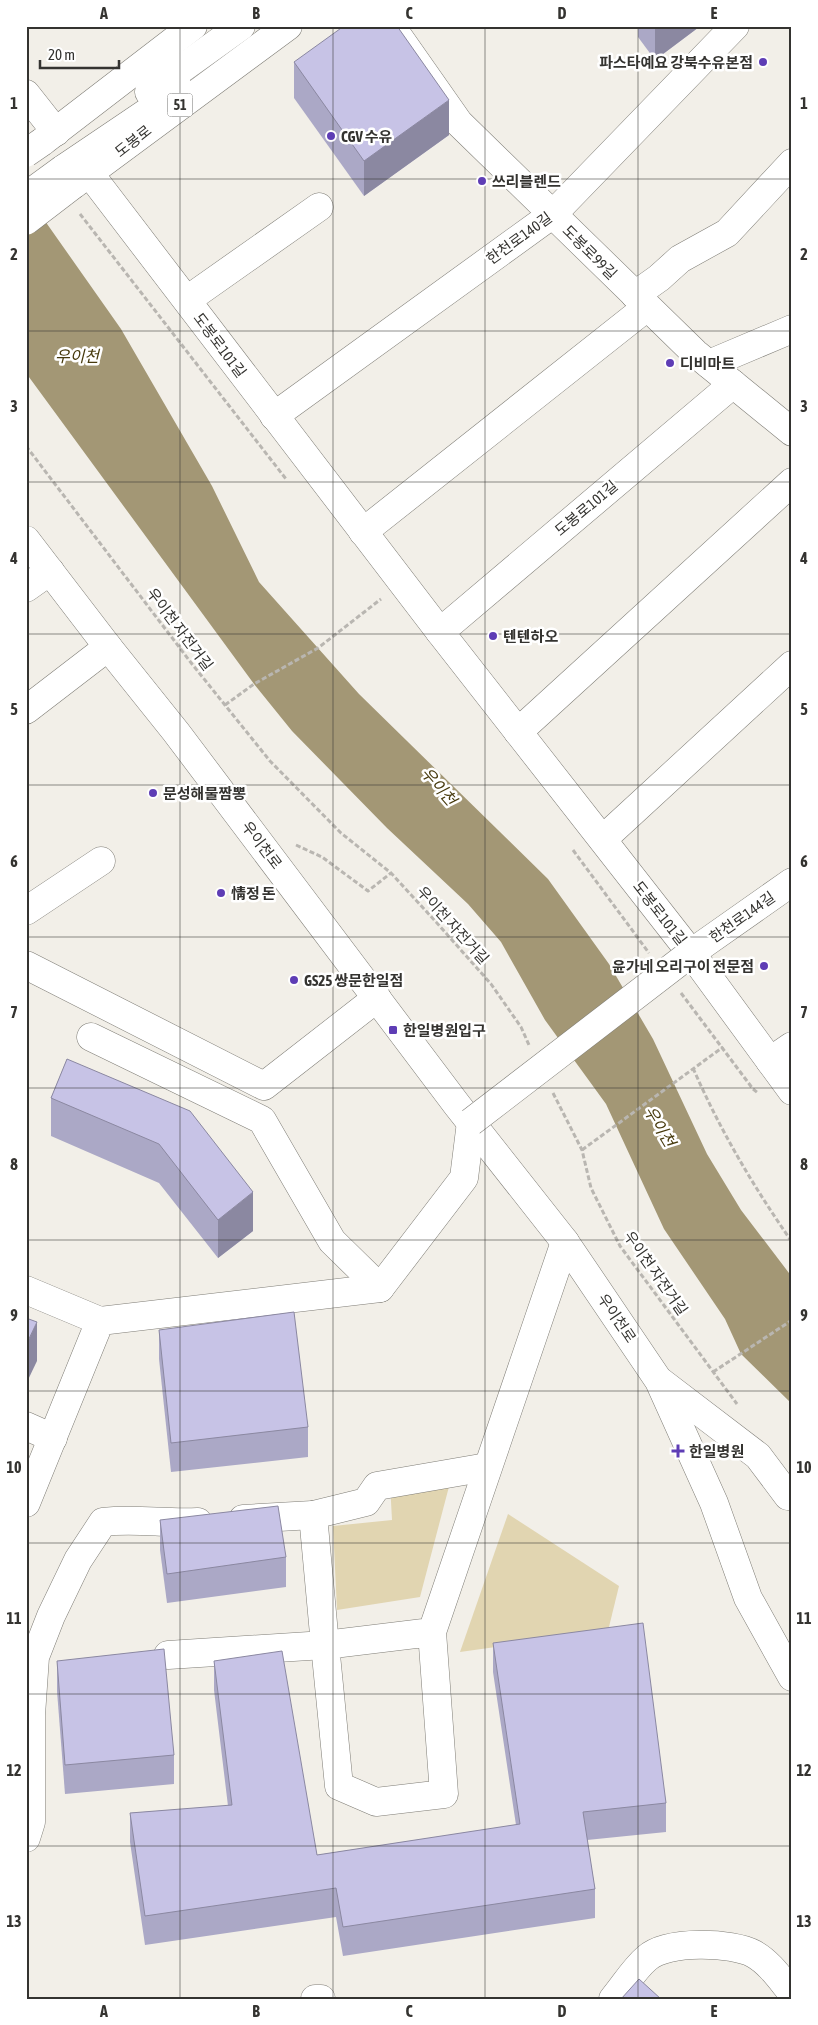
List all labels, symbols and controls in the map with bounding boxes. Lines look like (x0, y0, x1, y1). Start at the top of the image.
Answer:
text: A (99, 4, 108, 22)
text: B (252, 4, 260, 22)
text: C (405, 4, 413, 22)
text: D (558, 4, 567, 22)
text: E (711, 4, 718, 22)
scale bar (40, 38, 119, 70)
text: 20 m (48, 46, 75, 63)
place label: 파스타예요 강북수유본점 (599, 54, 753, 71)
marker: 파스타예요 강북수유본점 (757, 56, 769, 68)
text: 1 (10, 94, 18, 112)
road number: 51 (168, 94, 192, 116)
text: 1 (800, 94, 808, 112)
street label: 도봉로 (111, 122, 155, 160)
place label: CGV 수유 (341, 128, 393, 145)
marker: CGV 수유 (325, 130, 337, 142)
place label: 쓰리블렌드 (492, 173, 561, 190)
marker: 쓰리블렌드 (476, 175, 488, 187)
street label: 한천로140길 (483, 209, 555, 267)
street label: 도봉로99길 (559, 221, 621, 283)
text: 2 (10, 245, 18, 263)
text: 2 (800, 245, 808, 263)
street label: 도봉로101길 (190, 309, 250, 381)
water label: 우이천 (55, 347, 101, 365)
place label: 디비마트 (680, 355, 735, 372)
marker: 디비마트 (664, 357, 676, 369)
text: 3 (10, 397, 18, 415)
text: 3 (800, 397, 808, 415)
street label: 도봉로101길 (551, 477, 621, 539)
text: 4 (9, 549, 18, 567)
text: 4 (799, 549, 808, 567)
street label: 우이천 자전거길 (144, 584, 216, 674)
place label: 텐텐하오 (503, 628, 558, 645)
marker: 텐텐하오 (487, 630, 499, 642)
text: 5 (10, 700, 18, 718)
text: 5 (800, 700, 808, 718)
water label: 우이천 (418, 763, 462, 810)
place label: 문성해물짬뽕 (163, 785, 246, 802)
marker: 문성해물짬뽕 (147, 787, 159, 799)
street label: 우이천로 (239, 818, 285, 872)
text: 6 (10, 852, 18, 870)
text: 6 (800, 852, 808, 870)
street label: 도봉로101길 (630, 878, 690, 948)
street label: 우이천 자전거길 (414, 883, 492, 967)
place label: 情정 돈 (231, 885, 276, 902)
marker: 情정 돈 (215, 887, 227, 899)
street label: 한천로144길 (706, 888, 778, 946)
place label: 윤가네 오리구이 전문점 (612, 958, 754, 975)
marker: 윤가네 오리구이 전문점 (758, 960, 770, 972)
place label: GS25 쌍문한일점 (304, 972, 403, 989)
marker: GS25 쌍문한일점 (288, 974, 300, 986)
text: 7 (10, 1003, 18, 1021)
text: 7 (800, 1003, 808, 1021)
place label: 한일병원입구 (403, 1022, 486, 1039)
marker: 한일병원입구 (387, 1024, 399, 1036)
water label: 우이천 (641, 1102, 680, 1152)
text: 8 (10, 1155, 18, 1173)
text: 8 (800, 1155, 808, 1173)
street label: 우이천 자전거길 (621, 1228, 691, 1318)
street label: 우이천로 (595, 1290, 639, 1346)
text: 9 (10, 1306, 18, 1324)
text: 9 (800, 1306, 808, 1324)
place label: 한일병원 (689, 1443, 744, 1460)
marker: 한일병원 (671, 1444, 685, 1458)
text: 10 (6, 1458, 22, 1476)
text: 10 (796, 1458, 812, 1476)
text: 11 (6, 1609, 22, 1627)
text: 11 (796, 1609, 812, 1627)
text: 12 (6, 1761, 22, 1779)
text: 12 (796, 1761, 812, 1779)
text: 13 (6, 1912, 22, 1930)
text: 13 (796, 1912, 812, 1930)
text: A (99, 2002, 108, 2020)
text: B (252, 2002, 260, 2020)
text: C (405, 2002, 413, 2020)
text: D (558, 2002, 567, 2020)
text: E (711, 2002, 718, 2020)

